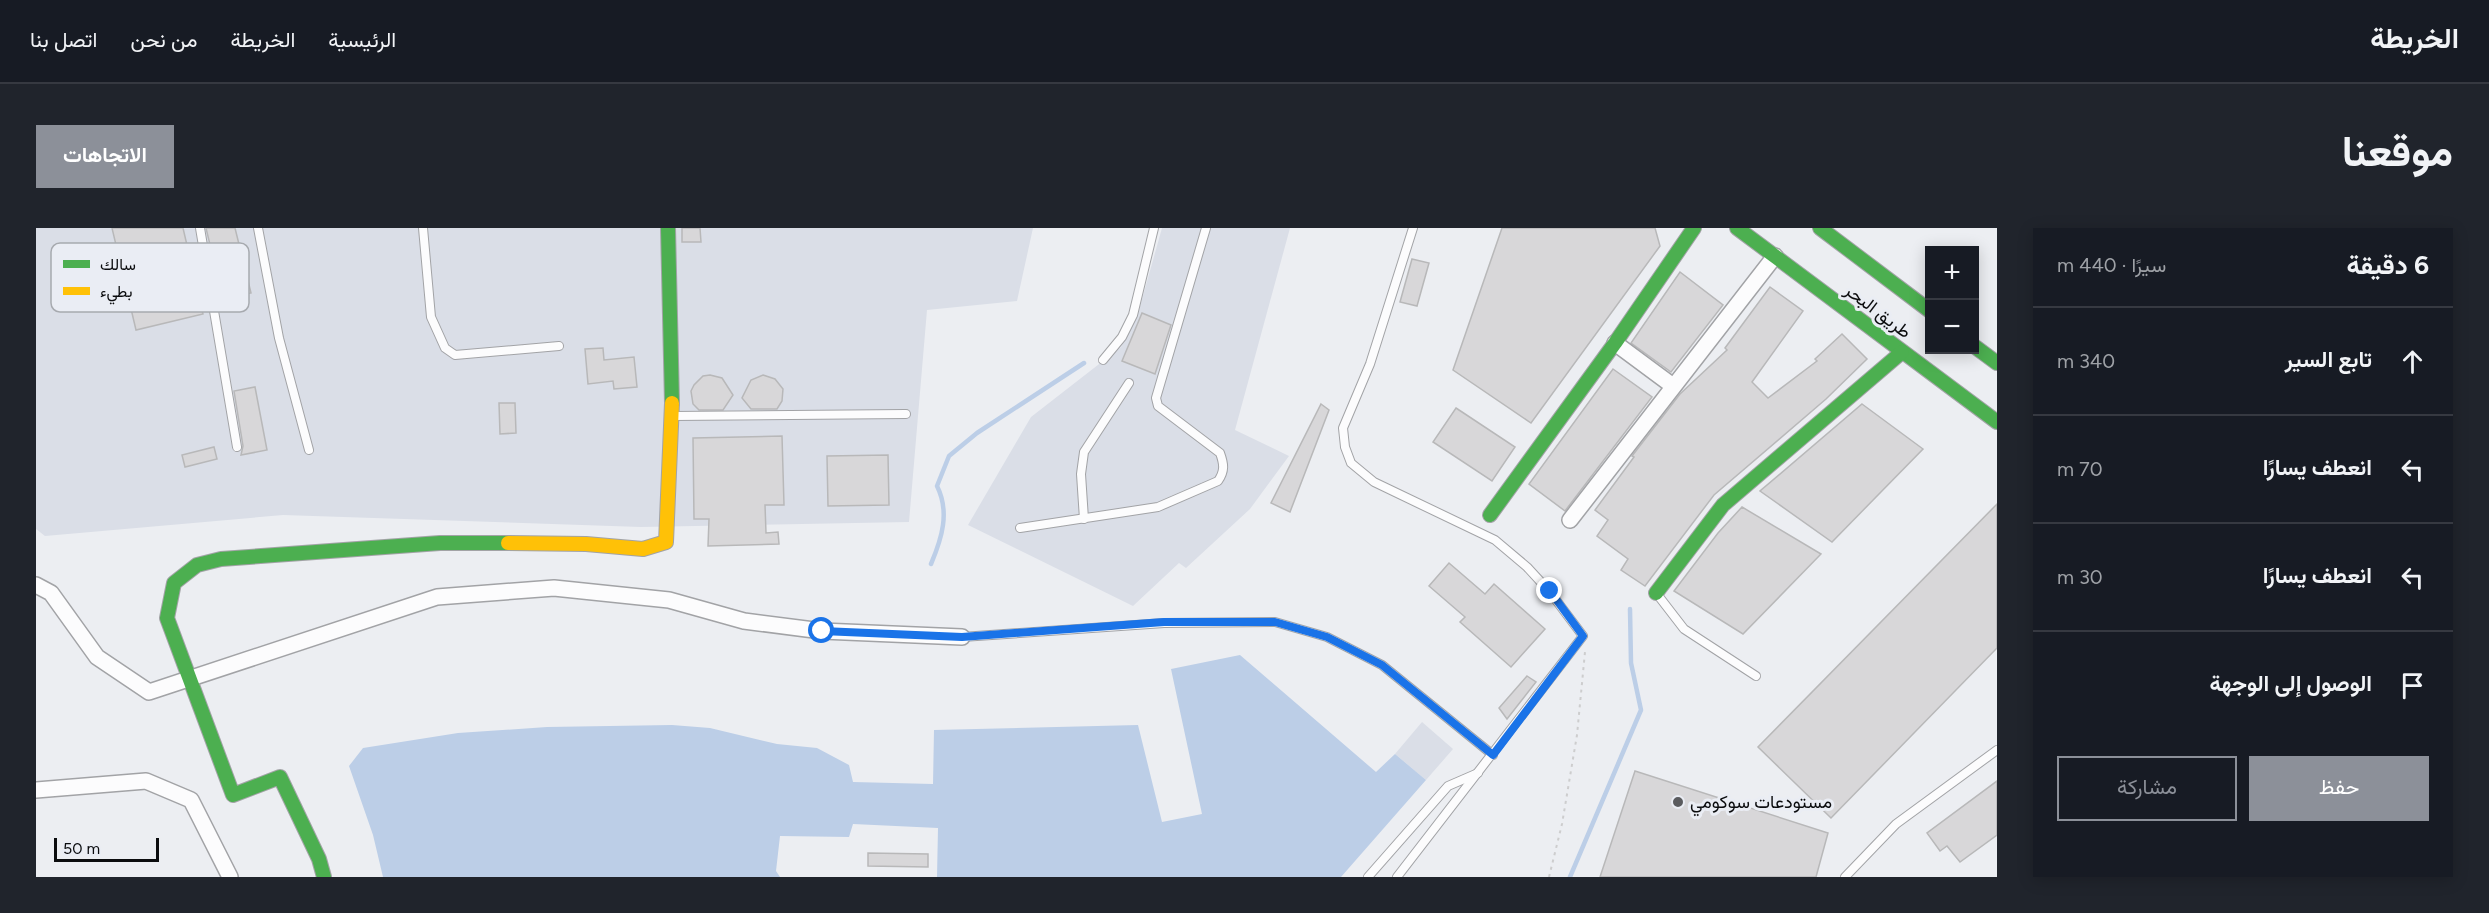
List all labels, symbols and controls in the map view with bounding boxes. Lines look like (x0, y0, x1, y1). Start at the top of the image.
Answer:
text: الخريطة (2370, 21, 2459, 55)
text: اتصل بنا (30, 27, 97, 52)
text: من نحن (130, 27, 197, 52)
text: الخريطة (230, 27, 295, 52)
text: الرئيسية (328, 27, 396, 52)
button: الاتجاهات (36, 125, 174, 188)
text: موقعنا (2342, 126, 2453, 177)
legend (51, 243, 249, 312)
map controls (1925, 246, 1979, 354)
button: + (1925, 246, 1979, 300)
text: 6 دقيقة (2346, 249, 2429, 281)
text: سيرًا · 440 m (2057, 253, 2166, 277)
text: سالك (100, 255, 136, 274)
street label: طريق البحر (1840, 278, 1916, 343)
text: بطيء (100, 282, 132, 305)
button: − (1925, 300, 1979, 354)
icon: ahead (2396, 345, 2429, 378)
text: تابع السير (2285, 346, 2372, 373)
text: 340 m (2057, 349, 2115, 373)
icon: left (2396, 453, 2429, 486)
text: انعطف يسارًا (2263, 454, 2372, 481)
text: 70 m (2057, 457, 2103, 481)
icon: left (2396, 561, 2429, 594)
text: انعطف يسارًا (2263, 562, 2372, 589)
text: 30 m (2057, 565, 2103, 589)
route end (1536, 577, 1562, 603)
route start (808, 617, 834, 643)
icon: arrive (2396, 669, 2429, 702)
text: الوصول إلى الوجهة (2209, 670, 2372, 697)
button: مشاركة (2057, 756, 2237, 821)
button: حفظ (2249, 756, 2429, 821)
place label: مستودعات سوكومي (1690, 791, 1832, 817)
marker: مستودعات سوكومي (1671, 795, 1685, 809)
scale bar (54, 835, 159, 862)
text: 50 m (63, 839, 100, 858)

